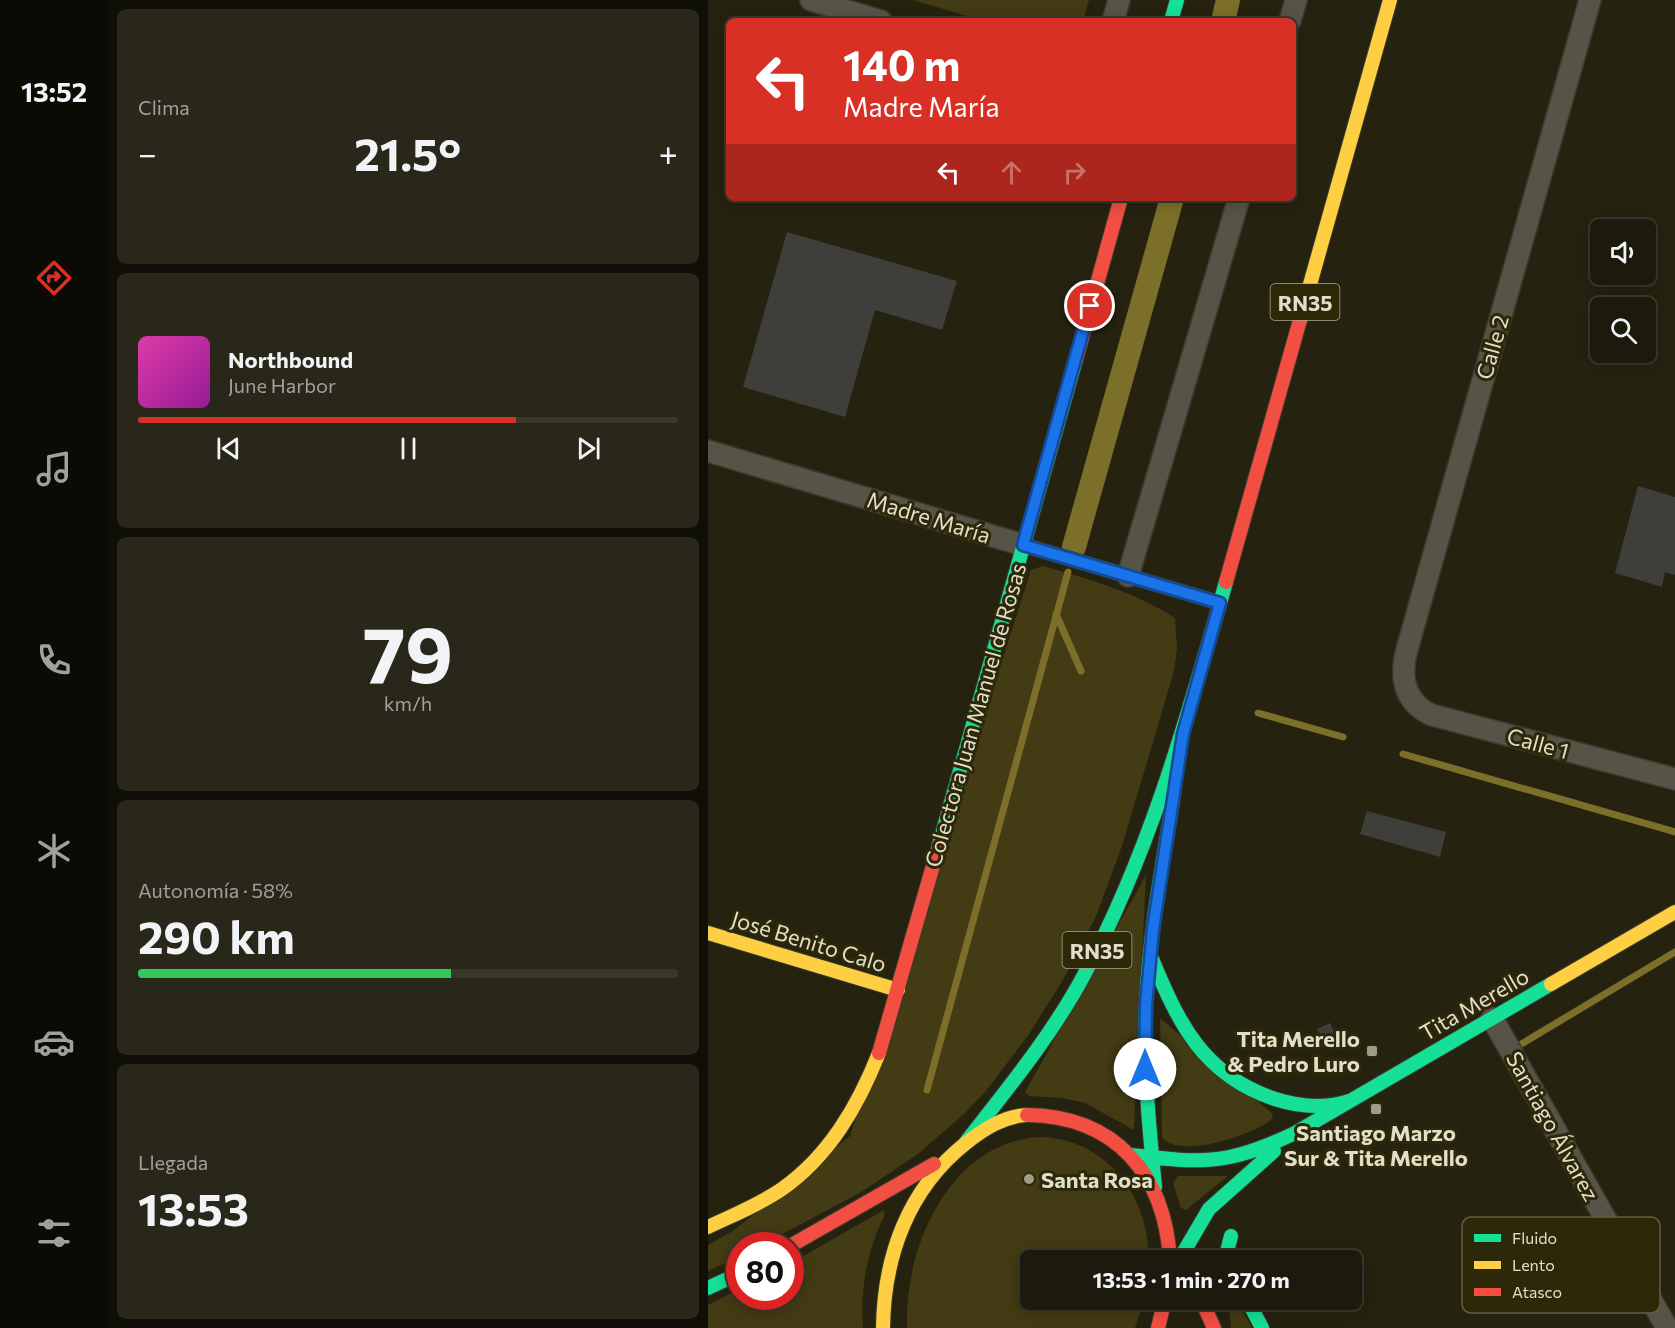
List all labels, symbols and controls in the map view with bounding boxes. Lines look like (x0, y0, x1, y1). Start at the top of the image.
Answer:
text: 140 m (843, 38, 960, 90)
icon: left (744, 42, 822, 120)
text: 13:52 (21, 75, 87, 108)
text: Madre María (843, 90, 1000, 123)
text: Clima (138, 95, 190, 119)
text: 21.5° (354, 125, 461, 180)
text: − (138, 132, 157, 173)
text: + (659, 132, 678, 173)
icon: left (932, 156, 965, 189)
icon: ahead (995, 156, 1028, 189)
icon: right (1058, 156, 1091, 189)
map controls (1590, 219, 1656, 363)
button: sound (1590, 219, 1656, 285)
icon: directions (33, 257, 75, 299)
pin (1064, 280, 1115, 331)
road number: RN35 (1270, 284, 1340, 320)
icon: arrive (1073, 289, 1106, 322)
button: search (1590, 297, 1656, 363)
street label: Calle 2 (1470, 312, 1514, 382)
text: Northbound (228, 346, 353, 373)
text: June Harbor (228, 373, 336, 397)
icon: previous (212, 432, 245, 465)
icon: pause (392, 432, 425, 465)
icon: next (572, 432, 605, 465)
icon: music (33, 448, 75, 490)
street label: Madre María (864, 485, 994, 549)
street label: Colectora Juan Manuel de Rosas (919, 560, 1031, 870)
text: 79 (363, 604, 453, 699)
icon: phone (33, 639, 75, 681)
text: km/h (384, 691, 432, 715)
street label: Calle 1 (1504, 722, 1572, 764)
icon: climate (33, 830, 75, 872)
text: Autonomía · 58% (138, 878, 293, 902)
street label: José Benito Calo (728, 905, 890, 977)
text: 290 km (138, 908, 295, 963)
road number: RN35 (1062, 932, 1132, 968)
street label: Tita Merello (1415, 962, 1533, 1046)
icon: car (33, 1021, 75, 1063)
place label: Tita Merello & Pedro Luro (1227, 1025, 1360, 1077)
position arrow (1113, 1037, 1177, 1101)
marker: Tita Merello & Pedro Luro (1365, 1044, 1379, 1058)
street label: Santiago Álvarez (1501, 1047, 1605, 1205)
marker: Santiago Marzo Sur & Tita Merello (1369, 1102, 1383, 1116)
place label: Santiago Marzo Sur & Tita Merello (1284, 1119, 1468, 1171)
text: Llegada (138, 1150, 208, 1174)
place label: Santa Rosa (1041, 1166, 1153, 1193)
marker: Santa Rosa (1022, 1172, 1036, 1186)
text: 13:53 (138, 1180, 249, 1235)
icon: filters (33, 1212, 75, 1254)
legend (1462, 1217, 1660, 1313)
text: Fluido (1512, 1228, 1557, 1247)
speed limit sign: 80 (726, 1232, 804, 1310)
text: Lento (1512, 1255, 1555, 1274)
text: 13:53 · 1 min · 270 m (1092, 1266, 1290, 1293)
text: Atasco (1512, 1282, 1562, 1301)

